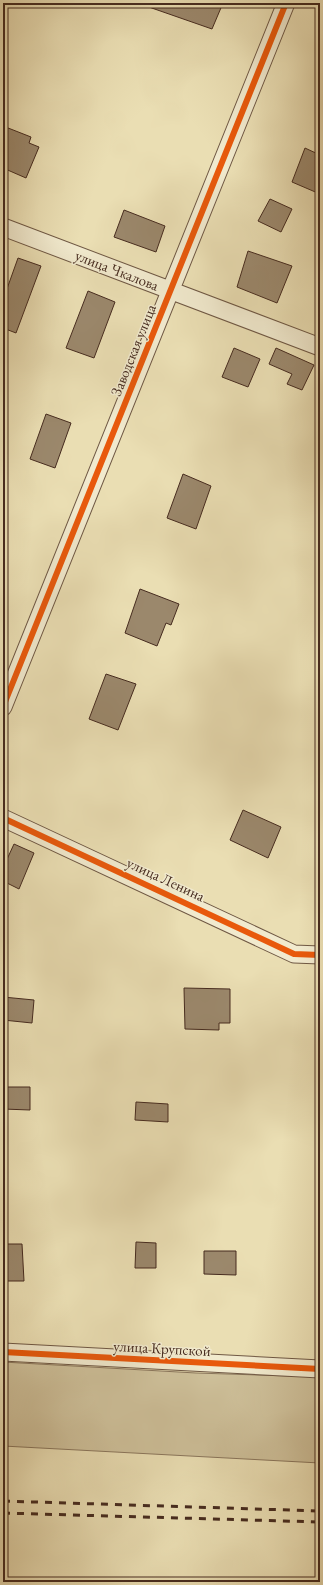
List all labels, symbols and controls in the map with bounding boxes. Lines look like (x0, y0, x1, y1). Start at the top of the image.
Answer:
street label: улица Чкалова (72, 245, 162, 295)
street label: Заводская улица (106, 301, 160, 399)
street label: улица Ленина (124, 853, 208, 905)
street label: улица Крупской (113, 1336, 211, 1360)

